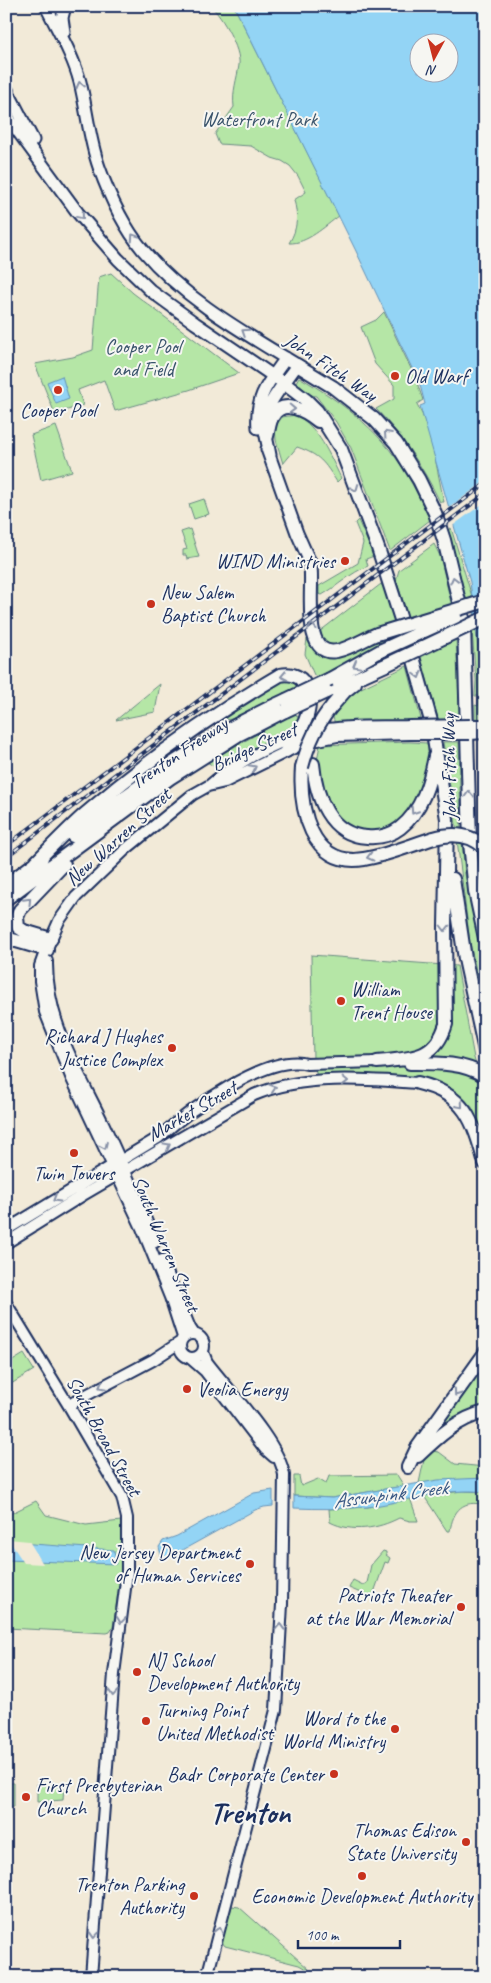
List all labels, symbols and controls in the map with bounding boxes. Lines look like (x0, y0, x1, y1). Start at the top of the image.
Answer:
north arrow (408, 32, 458, 82)
text: N (425, 61, 438, 79)
one-way arrow (75, 80, 86, 89)
park label: Waterfront Park (201, 107, 319, 132)
one-way arrow (76, 211, 85, 220)
one-way arrow (131, 233, 140, 242)
street label: John Fitch Way (279, 326, 384, 408)
one-way arrow (241, 329, 250, 338)
park label: Cooper Pool and Field (105, 334, 185, 382)
place label: Old Warf (405, 364, 472, 389)
marker: Old Warf (389, 370, 401, 382)
marker: Cooper Pool (52, 384, 64, 396)
place label: Cooper Pool (20, 398, 100, 423)
one-way arrow (288, 403, 296, 414)
one-way arrow (384, 431, 393, 440)
one-way arrow (349, 483, 360, 492)
place label: WIND Ministries (216, 549, 337, 574)
marker: WIND Ministries (339, 555, 351, 567)
one-way arrow (449, 576, 460, 585)
place label: New Salem Baptist Church (161, 580, 267, 628)
marker: New Salem Baptist Church (145, 598, 157, 610)
one-way arrow (307, 623, 318, 631)
one-way arrow (352, 658, 361, 668)
one-way arrow (280, 670, 289, 680)
one-way arrow (413, 671, 423, 679)
street label: Trenton Freeway (125, 710, 234, 795)
street label: John Fitch Way (436, 712, 462, 821)
street label: Bridge Street (207, 716, 304, 777)
one-way arrow (248, 764, 257, 774)
street label: New Warren Street (60, 781, 178, 891)
one-way arrow (463, 790, 474, 798)
one-way arrow (411, 806, 421, 815)
one-way arrow (366, 851, 375, 862)
one-way arrow (22, 897, 31, 906)
one-way arrow (440, 924, 450, 932)
place label: William Trent House (351, 977, 433, 1025)
marker: William Trent House (335, 995, 347, 1007)
place label: Richard J Hughes Justice Complex (44, 1024, 164, 1072)
marker: Richard J Hughes Justice Complex (166, 1042, 178, 1054)
street label: Market Street (143, 1074, 244, 1147)
one-way arrow (342, 1076, 349, 1086)
one-way arrow (269, 1083, 277, 1093)
one-way arrow (454, 1100, 463, 1109)
one-way arrow (97, 1141, 108, 1150)
one-way arrow (162, 1142, 171, 1152)
marker: Twin Towers (68, 1147, 80, 1159)
place label: Twin Towers (34, 1161, 117, 1186)
street label: South Warren Street (126, 1172, 207, 1318)
one-way arrow (53, 1193, 62, 1203)
street label: South Broad Street (61, 1372, 148, 1502)
place label: Veolia Energy (197, 1377, 289, 1402)
one-way arrow (98, 1380, 107, 1390)
marker: Veolia Energy (181, 1383, 193, 1395)
one-way arrow (454, 1387, 463, 1397)
water label: Assunpink Creek (331, 1474, 452, 1514)
place label: New Jersey Department of Human Services (79, 1540, 242, 1588)
marker: New Jersey Department of Human Services (244, 1558, 256, 1570)
place label: Patriots Theater at the War Memorial (306, 1583, 455, 1631)
marker: Patriots Theater at the War Memorial (455, 1601, 467, 1613)
one-way arrow (116, 1616, 127, 1624)
one-way arrow (275, 1622, 286, 1630)
place label: NJ School Development Authority (147, 1648, 300, 1696)
marker: NJ School Development Authority (131, 1666, 143, 1678)
one-way arrow (108, 1689, 119, 1697)
place label: Turning Point United Methodist (156, 1698, 275, 1746)
place label: Word to the World Ministry (282, 1706, 386, 1754)
marker: Turning Point United Methodist (140, 1715, 152, 1727)
marker: Word to the World Ministry (389, 1723, 401, 1735)
place label: Badr Corporate Center (167, 1762, 326, 1787)
marker: Badr Corporate Center (328, 1768, 340, 1780)
place label: First Presbyterian Church (36, 1773, 162, 1821)
marker: First Presbyterian Church (20, 1791, 32, 1803)
district label: Trenton (210, 1794, 291, 1832)
place label: Thomas Edison State University (346, 1818, 457, 1866)
marker: Thomas Edison State University (460, 1836, 472, 1848)
marker: Economic Development Authority (356, 1870, 368, 1882)
place label: Trenton Parking Authority (75, 1872, 186, 1920)
place label: Economic Development Authority (252, 1884, 475, 1909)
marker: Trenton Parking Authority (188, 1890, 200, 1902)
scale bar (298, 1918, 401, 1950)
one-way arrow (213, 1925, 224, 1934)
text: 100 m (306, 1926, 340, 1945)
one-way arrow (88, 1931, 99, 1939)

